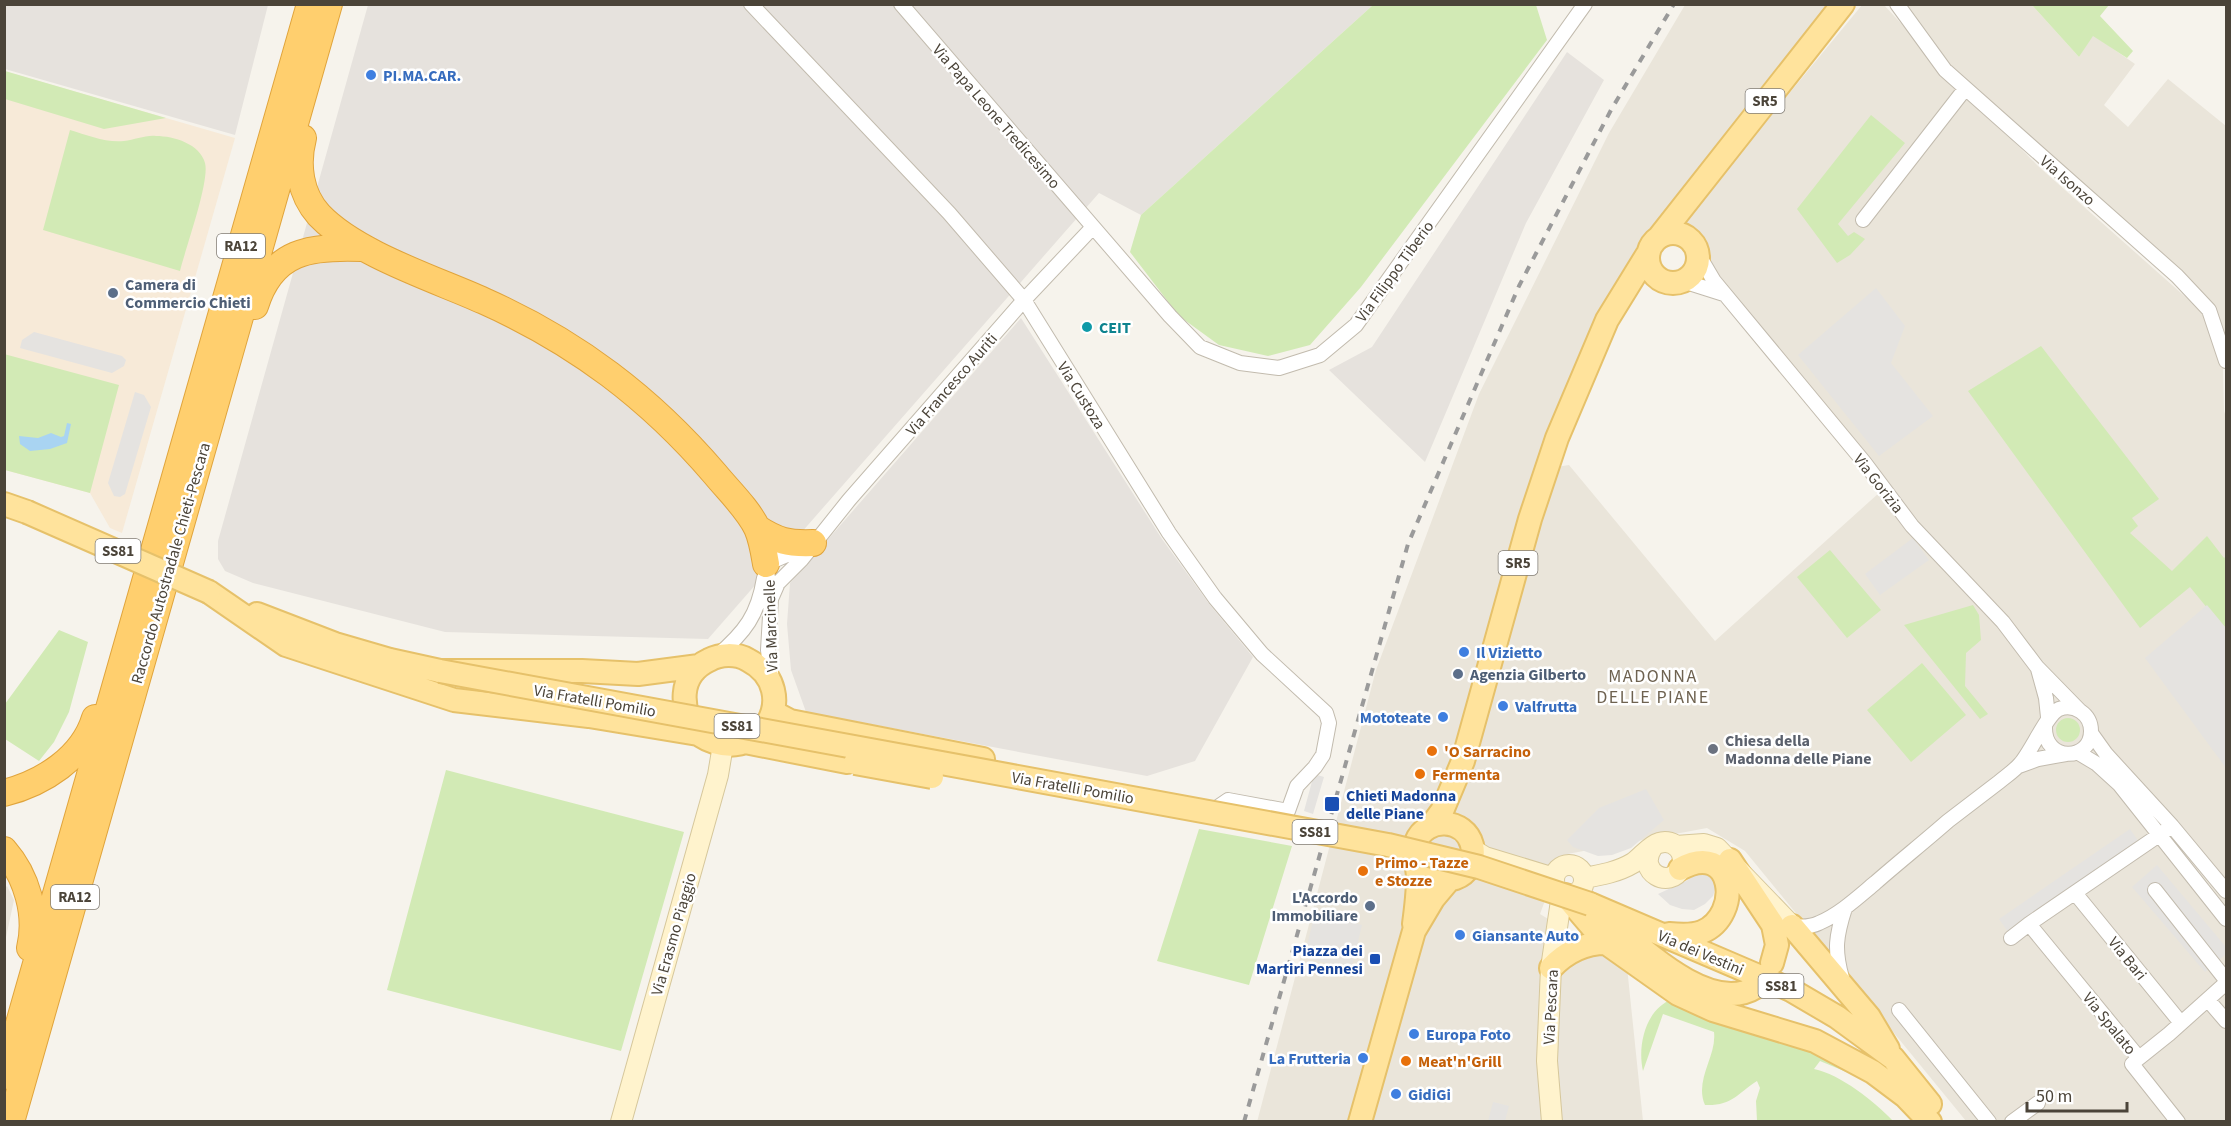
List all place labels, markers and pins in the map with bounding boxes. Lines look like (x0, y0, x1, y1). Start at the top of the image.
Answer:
place label: PI.MA.CAR. (383, 65, 461, 87)
marker: PI.MA.CAR. (364, 68, 378, 82)
place label: Camera di Commercio Chieti (125, 274, 251, 314)
marker: Camera di Commercio Chieti (106, 286, 120, 300)
place label: CEIT (1099, 317, 1131, 339)
marker: CEIT (1080, 320, 1094, 334)
place label: Il Vizietto (1476, 642, 1542, 664)
marker: Il Vizietto (1457, 645, 1471, 659)
place label: Agenzia Gilberto (1469, 664, 1586, 686)
marker: Agenzia Gilberto (1451, 667, 1465, 681)
place label: Valfrutta (1514, 696, 1577, 718)
marker: Valfrutta (1496, 699, 1510, 713)
place label: Mototeate (1360, 707, 1431, 729)
marker: Mototeate (1436, 710, 1450, 724)
place label: Chiesa della Madonna delle Piane (1725, 730, 1872, 770)
place label: 'O Sarracino (1444, 741, 1531, 763)
marker: Chiesa della Madonna delle Piane (1706, 742, 1720, 756)
marker: 'O Sarracino (1425, 744, 1439, 758)
place label: Fermenta (1432, 764, 1500, 786)
marker: Fermenta (1413, 767, 1427, 781)
place label: Chieti Madonna delle Piane (1346, 785, 1456, 825)
marker: Chieti Madonna delle Piane (1323, 795, 1341, 813)
place label: Primo - Tazze e Stozze (1375, 852, 1469, 892)
marker: Primo - Tazze e Stozze (1356, 864, 1370, 878)
place label: L'Accordo Immobiliare (1271, 887, 1358, 927)
marker: L'Accordo Immobiliare (1363, 899, 1377, 913)
place label: Giansante Auto (1472, 925, 1579, 947)
marker: Giansante Auto (1453, 928, 1467, 942)
place label: Piazza dei Martiri Pennesi (1256, 940, 1363, 980)
marker: Piazza dei Martiri Pennesi (1368, 952, 1382, 966)
place label: Europa Foto (1426, 1024, 1511, 1046)
marker: Europa Foto (1407, 1027, 1421, 1041)
place label: La Frutteria (1268, 1048, 1351, 1070)
marker: La Frutteria (1356, 1051, 1370, 1065)
place label: Meat'n'Grill (1418, 1051, 1502, 1073)
marker: Meat'n'Grill (1399, 1054, 1413, 1068)
place label: GidiGi (1408, 1084, 1451, 1106)
marker: GidiGi (1389, 1087, 1403, 1101)

